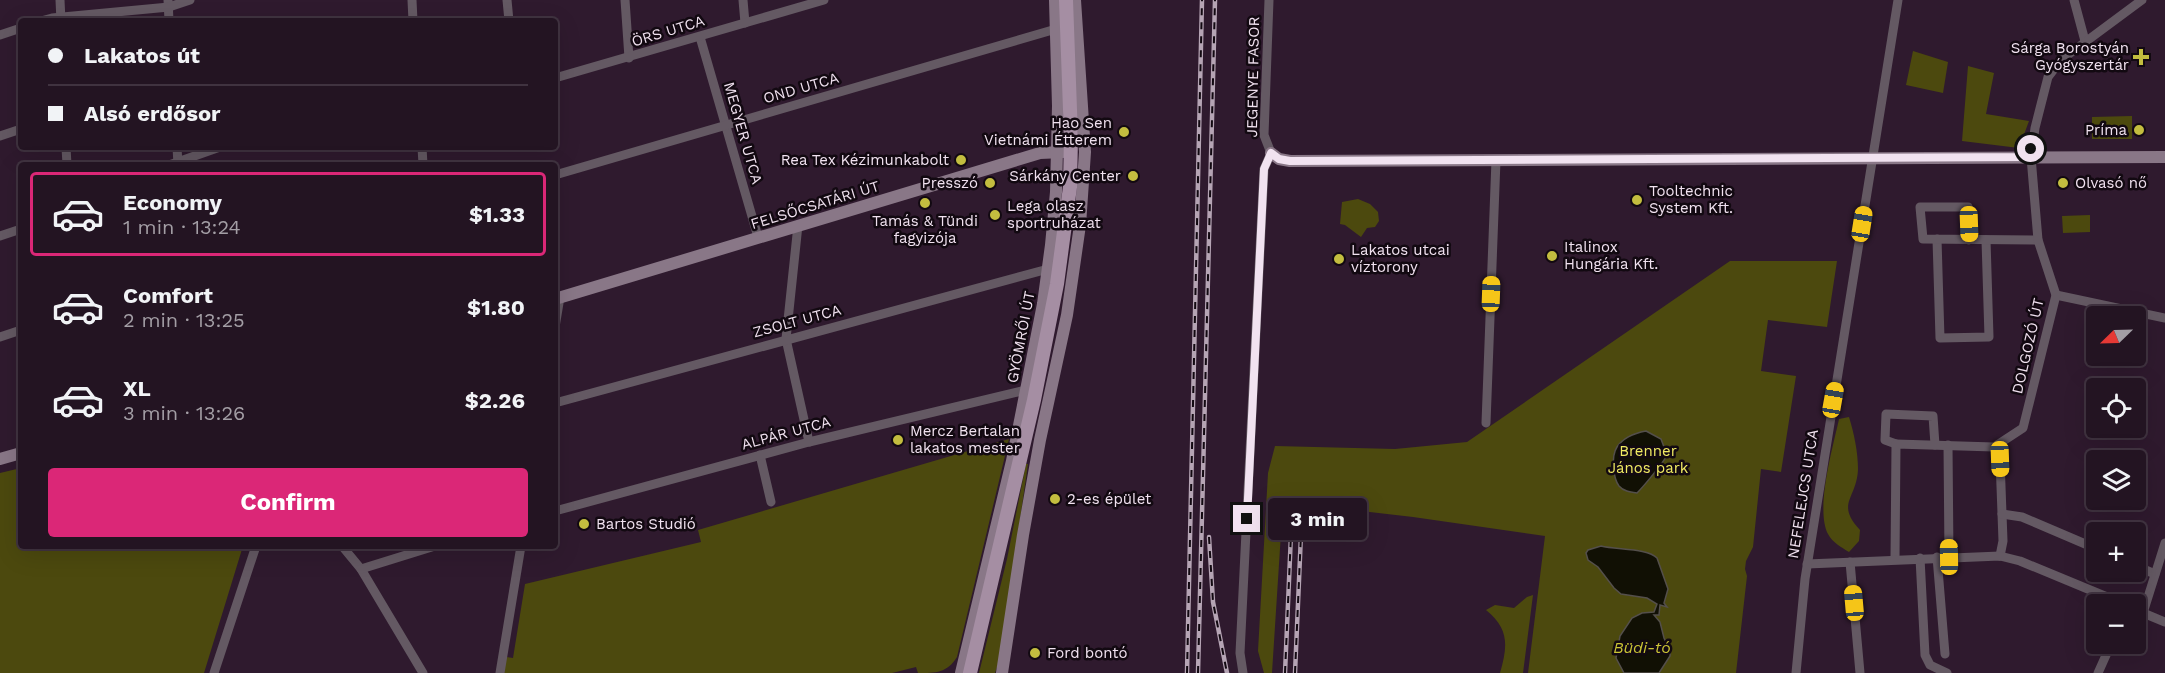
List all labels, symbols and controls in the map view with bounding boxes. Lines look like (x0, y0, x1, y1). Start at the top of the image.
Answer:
street label: ÖRS UTCA (629, 11, 707, 51)
street label: JEGENYE FASOR (1243, 16, 1263, 138)
place label: Sárga Borostyán Gyógyszertár (2011, 39, 2129, 74)
text: Lakatos út (84, 43, 200, 68)
marker: Sárga Borostyán Gyógyszertár (2134, 50, 2148, 64)
street label: OND UTCA (761, 69, 841, 107)
street label: MEGYER UTCA (720, 80, 766, 186)
text: Alsó erdősor (84, 101, 221, 126)
place label: Hao Sen Vietnámi Étterem (984, 114, 1112, 149)
place label: Príma (2085, 121, 2128, 139)
marker: Príma (2132, 123, 2146, 137)
marker: Hao Sen Vietnámi Étterem (1117, 125, 1131, 139)
route start (2017, 135, 2044, 162)
place label: Rea Tex Kézimunkabolt (781, 151, 950, 169)
marker: Rea Tex Kézimunkabolt (954, 153, 968, 167)
place label: Sárkány Center (1009, 167, 1121, 185)
marker: Sárkány Center (1126, 169, 1140, 183)
place label: Presszó (922, 174, 978, 192)
place label: Olvasó nő (2075, 174, 2147, 192)
street label: FELSŐCSATÁRI ÚT (748, 176, 882, 233)
marker: Presszó (983, 176, 997, 190)
marker: Olvasó nő (2056, 176, 2070, 190)
place label: Tooltechnic System Kft. (1649, 182, 1733, 217)
icon: car (51, 187, 105, 241)
text: Economy (123, 190, 222, 215)
marker: Tooltechnic System Kft. (1630, 193, 1644, 207)
marker: Tamás & Tündi fagyizója (918, 196, 932, 210)
place label: Lega olasz sportruházat (1007, 197, 1102, 232)
text: $1.33 (469, 202, 525, 227)
car (1850, 205, 1874, 243)
car (1959, 206, 1979, 242)
marker: Lega olasz sportruházat (988, 208, 1002, 222)
place label: Tamás & Tündi fagyizója (872, 212, 978, 247)
text: 1 min · 13:24 (123, 215, 241, 239)
place label: Italinox Hungária Kft. (1564, 238, 1658, 273)
place label: Lakatos utcai víztorony (1351, 241, 1450, 276)
marker: Italinox Hungária Kft. (1545, 249, 1559, 263)
marker: Lakatos utcai víztorony (1332, 252, 1346, 266)
car (1481, 276, 1501, 312)
icon: car (51, 280, 105, 334)
text: Comfort (123, 283, 213, 308)
street label: GYÖMRŐI ÚT (1002, 289, 1039, 385)
text: $1.80 (467, 295, 525, 320)
street label: DOLGOZÓ ÚT (2007, 296, 2048, 396)
street label: ZSOLT UTCA (751, 301, 843, 341)
north arrow (2086, 306, 2146, 366)
map controls (2086, 306, 2146, 654)
text: 2 min · 13:25 (123, 308, 245, 332)
icon: car (51, 373, 105, 427)
text: XL (123, 376, 151, 401)
button: locate (2086, 378, 2146, 438)
car (1821, 381, 1845, 419)
text: $2.26 (465, 388, 525, 413)
text: 3 min · 13:26 (123, 401, 245, 425)
street label: ALPÁR UTCA (739, 412, 833, 454)
place label: Mercz Bertalan lakatos mester (910, 422, 1020, 457)
street label: NEFELEJCS UTCA (1784, 428, 1822, 560)
marker: Mercz Bertalan lakatos mester (891, 433, 905, 447)
car (1990, 441, 2010, 477)
park label: Brenner János park (1608, 442, 1689, 477)
button: layers (2086, 450, 2146, 510)
button: Confirm (48, 468, 528, 537)
place label: 2-es épület (1067, 490, 1152, 508)
marker: 2-es épület (1048, 492, 1062, 506)
callout: 3 min (1268, 498, 1367, 540)
route end (1233, 505, 1260, 532)
text: 3 min (1290, 507, 1345, 531)
place label: Bartos Studió (596, 515, 696, 533)
marker: Bartos Studió (577, 517, 591, 531)
button: + (2086, 522, 2146, 582)
car (1940, 539, 1958, 575)
car (1843, 584, 1865, 622)
button: − (2086, 594, 2146, 654)
water label: Büdi-tó (1613, 638, 1671, 657)
place label: Ford bontó (1047, 644, 1128, 662)
marker: Ford bontó (1028, 646, 1042, 660)

